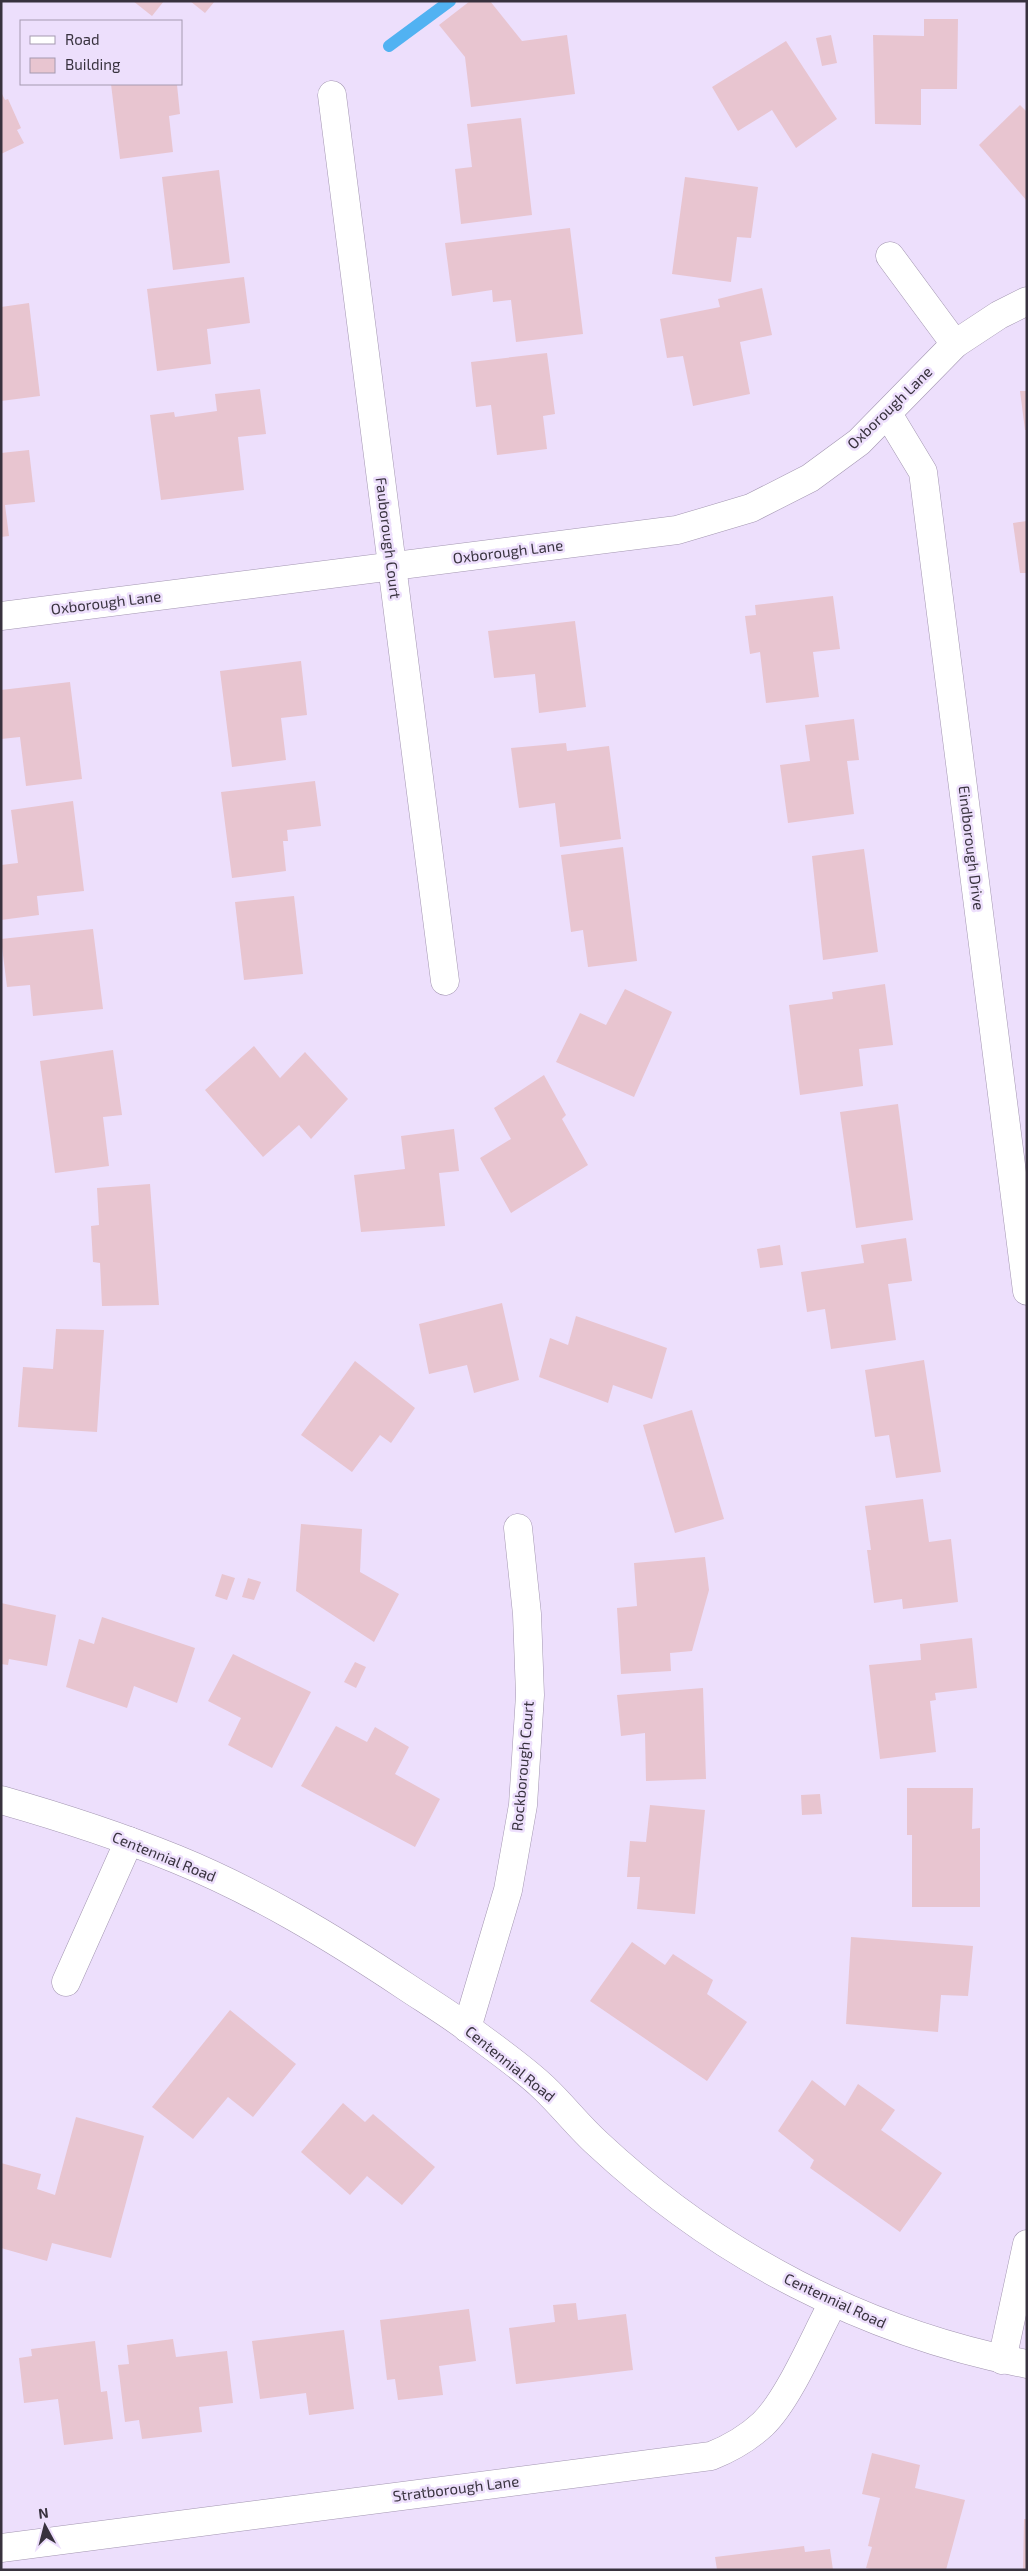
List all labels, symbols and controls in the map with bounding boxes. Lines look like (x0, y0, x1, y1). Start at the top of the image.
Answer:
legend (20, 20, 182, 85)
text: Road (65, 30, 100, 48)
text: Building (65, 55, 121, 73)
street label: Oxborough Lane (843, 362, 935, 452)
street label: Fauborough Court (373, 476, 405, 600)
street label: Oxborough Lane (452, 535, 564, 567)
street label: Oxborough Lane (50, 586, 162, 618)
street label: Eindborough Drive (955, 785, 989, 911)
street label: Rockborough Court (507, 1700, 537, 1832)
street label: Centennial Road (110, 1827, 219, 1885)
street label: Centennial Road (462, 2021, 559, 2105)
street label: Centennial Road (782, 2269, 889, 2332)
street label: Stratborough Lane (392, 2471, 520, 2505)
north arrow (20, 2501, 70, 2551)
text: N (37, 2504, 49, 2522)

